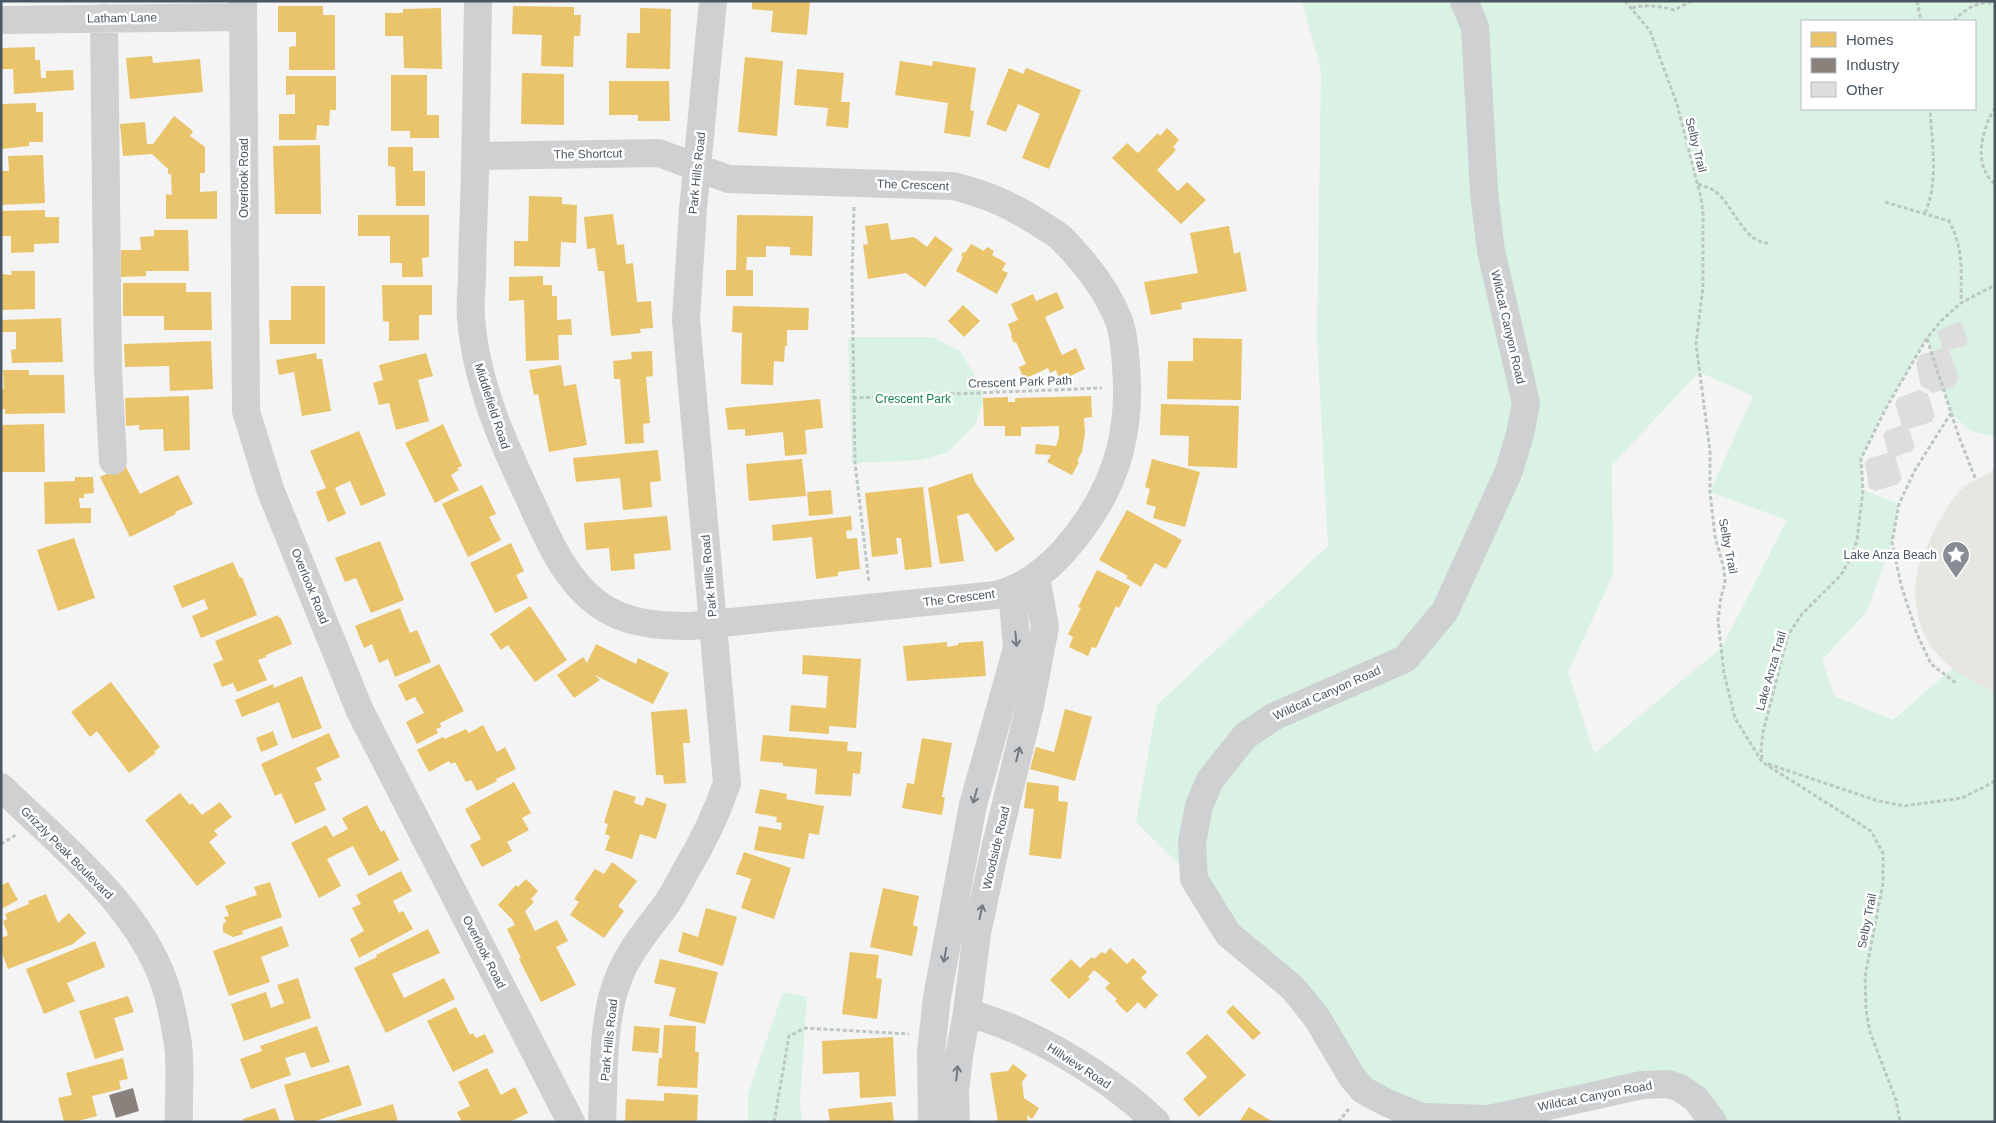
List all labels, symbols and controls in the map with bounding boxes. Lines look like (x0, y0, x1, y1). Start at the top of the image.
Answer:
street label: Latham Lane (87, 10, 157, 26)
legend (1801, 20, 1976, 110)
text: Homes (1846, 31, 1894, 48)
text: Industry (1846, 56, 1900, 73)
text: Other (1846, 81, 1884, 98)
street label: Selby Trail (1682, 116, 1710, 174)
street label: Park Hills Road (686, 131, 708, 215)
street label: Overlook Road (237, 138, 251, 218)
street label: The Shortcut (554, 146, 623, 162)
street label: The Crescent (877, 177, 950, 193)
street label: Wildcat Canyon Road (1488, 269, 1528, 385)
street label: Middlefield Road (472, 361, 512, 451)
street label: Crescent Park Path (968, 373, 1072, 391)
park label: Crescent Park (875, 392, 952, 406)
street label: Selby Trail (1716, 517, 1740, 575)
street label: Park Hills Road (698, 534, 720, 618)
place icon: Lake Anza Beach (1941, 540, 1971, 579)
street label: Overlook Road (289, 546, 331, 626)
place label: Lake Anza Beach (1844, 548, 1937, 562)
street label: The Crescent (922, 587, 996, 609)
street label: Lake Anza Trail (1753, 630, 1789, 712)
one-way arrow (1012, 631, 1021, 647)
street label: Wildcat Canyon Road (1271, 663, 1383, 723)
one-way arrow (1014, 747, 1023, 763)
one-way arrow (970, 787, 980, 803)
street label: Grizzly Peak Boulevard (18, 804, 116, 902)
street label: Woodside Road (980, 805, 1012, 891)
street label: Selby Trail (1855, 892, 1879, 950)
one-way arrow (977, 905, 987, 921)
street label: Overlook Road (460, 913, 508, 991)
one-way arrow (939, 947, 949, 963)
street label: Park Hills Road (598, 998, 620, 1082)
street label: Hillview Road (1045, 1040, 1113, 1092)
one-way arrow (952, 1065, 962, 1081)
street label: Wildcat Canyon Road (1537, 1078, 1653, 1114)

